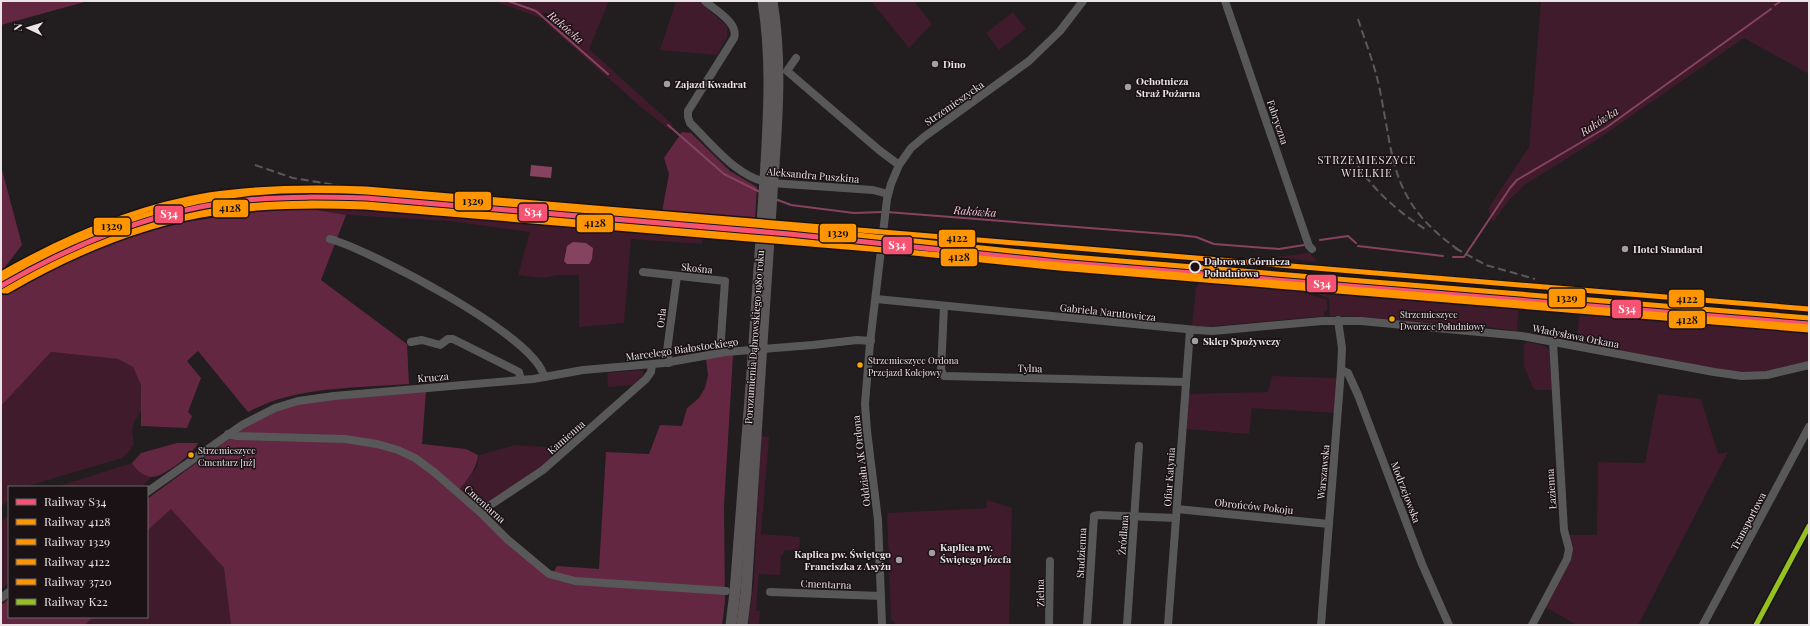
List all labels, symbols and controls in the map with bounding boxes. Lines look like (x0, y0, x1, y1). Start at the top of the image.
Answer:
water label: Rakówka (544, 7, 587, 47)
north arrow (8, 8, 48, 48)
text: N (10, 23, 25, 32)
place label: Dino (943, 57, 966, 71)
marker: Dino (930, 59, 940, 69)
place label: Ochotnicza Straż Pożarna (1136, 74, 1201, 100)
place label: Zajazd Kwadrat (675, 77, 747, 91)
street label: Strzemieszycka (922, 77, 986, 129)
marker: Zajazd Kwadrat (662, 79, 672, 89)
marker: Ochotnicza Straż Pożarna (1123, 82, 1133, 92)
street label: Fabryczna (1264, 98, 1292, 146)
water label: Rakówka (1576, 103, 1621, 140)
district label: STRZEMIESZYCE WIELKIE (1317, 152, 1417, 180)
street label: Aleksandra Puszkina (765, 164, 860, 186)
line badge: 1329 (454, 191, 492, 211)
text: 1329 (462, 193, 484, 208)
line badge: 4128 (212, 199, 249, 218)
text: 4128 (219, 200, 241, 215)
water label: Rakówka (952, 202, 997, 220)
line badge: S34 (518, 203, 548, 222)
text: S34 (524, 204, 542, 219)
line badge: S34 (154, 205, 184, 224)
text: S34 (160, 206, 178, 221)
line badge: 4128 (576, 214, 614, 233)
text: 4128 (584, 215, 606, 230)
line badge: 1329 (93, 217, 131, 236)
text: 1329 (101, 218, 123, 233)
line badge: 1329 (819, 223, 857, 243)
text: 1329 (827, 225, 849, 240)
line badge: 4122 (938, 229, 976, 248)
text: 4122 (946, 230, 968, 245)
line badge: S34 (882, 236, 913, 255)
text: S34 (888, 237, 906, 252)
place label: Hotel Standard (1633, 242, 1703, 256)
marker: Hotel Standard (1620, 244, 1630, 254)
line badge: 4128 (940, 248, 978, 267)
street label: Porozumienia Dąbrowskiego 1980 roku (741, 249, 767, 424)
text: 4128 (948, 249, 970, 264)
place label: Dąbrowa Górnicza Południowa (1204, 254, 1291, 280)
street label: Skośna (681, 259, 713, 277)
marker: Dąbrowa Górnicza Południowa (1188, 260, 1202, 274)
line badge: S34 (1306, 274, 1337, 293)
text: S34 (1313, 276, 1331, 291)
line badge: 1329 (1548, 288, 1586, 308)
line badge: 4122 (1668, 289, 1705, 308)
text: 1329 (1556, 290, 1578, 305)
text: 4122 (1676, 291, 1698, 306)
line badge: S34 (1611, 299, 1642, 319)
street label: Gabriela Narutowicza (1059, 300, 1157, 324)
text: S34 (1618, 301, 1636, 316)
street label: Orla (653, 307, 669, 329)
place label: Strzemieszyce Dworzec Południowy (1400, 308, 1486, 332)
line badge: 4128 (1668, 310, 1706, 329)
text: 4128 (1676, 312, 1698, 327)
marker: Strzemieszyce Dworzec Południowy (1387, 314, 1397, 324)
street label: Władysława Orkana (1531, 321, 1620, 351)
street label: Marcelego Białostockiego (625, 334, 740, 364)
place label: Sklep Spożywczy (1203, 334, 1282, 348)
marker: Sklep Spożywczy (1190, 336, 1200, 346)
place label: Strzemieszyce Ordona Przejazd Kolejowy (868, 354, 959, 378)
marker: Strzemieszyce Ordona Przejazd Kolejowy (855, 360, 865, 370)
street label: Tylna (1017, 361, 1043, 375)
street label: Krucza (417, 369, 449, 385)
street label: Oddziału AK Ordona (848, 415, 874, 507)
street label: Kamienna (544, 417, 588, 457)
place label: Strzemieszyce Cmentarz [nż] (198, 444, 256, 468)
street label: Warszawska (1314, 444, 1332, 501)
street label: Ofiar Katynia (1160, 447, 1178, 507)
marker: Strzemieszyce Cmentarz [nż] (186, 450, 196, 460)
street label: Modrzejowska (1388, 459, 1424, 525)
street label: Łazienna (1543, 468, 1559, 510)
street label: Cmentarna (461, 482, 509, 526)
legend (8, 486, 148, 618)
street label: Transportowa (1727, 490, 1769, 552)
text: Railway S34 (44, 493, 106, 509)
street label: Obrońców Pokoju (1214, 495, 1294, 517)
text: Railway 4128 (44, 513, 111, 529)
street label: Źródlana (1115, 514, 1131, 556)
street label: Studzienna (1073, 528, 1089, 578)
text: Railway 1329 (44, 533, 110, 549)
place label: Kaplica pw. Świętego Józefa (940, 540, 1012, 566)
place label: Kaplica pw. Świętego Franciszka z Asyżu (794, 547, 891, 573)
marker: Kaplica pw. Świętego Józefa (927, 548, 937, 558)
text: Railway 4122 (44, 553, 110, 569)
marker: Kaplica pw. Świętego Franciszka z Asyżu (894, 555, 904, 565)
text: Railway 3720 (44, 573, 112, 589)
street label: Cmentarna (800, 576, 852, 592)
street label: Zielna (1033, 579, 1047, 607)
text: Railway K22 (44, 593, 108, 609)

